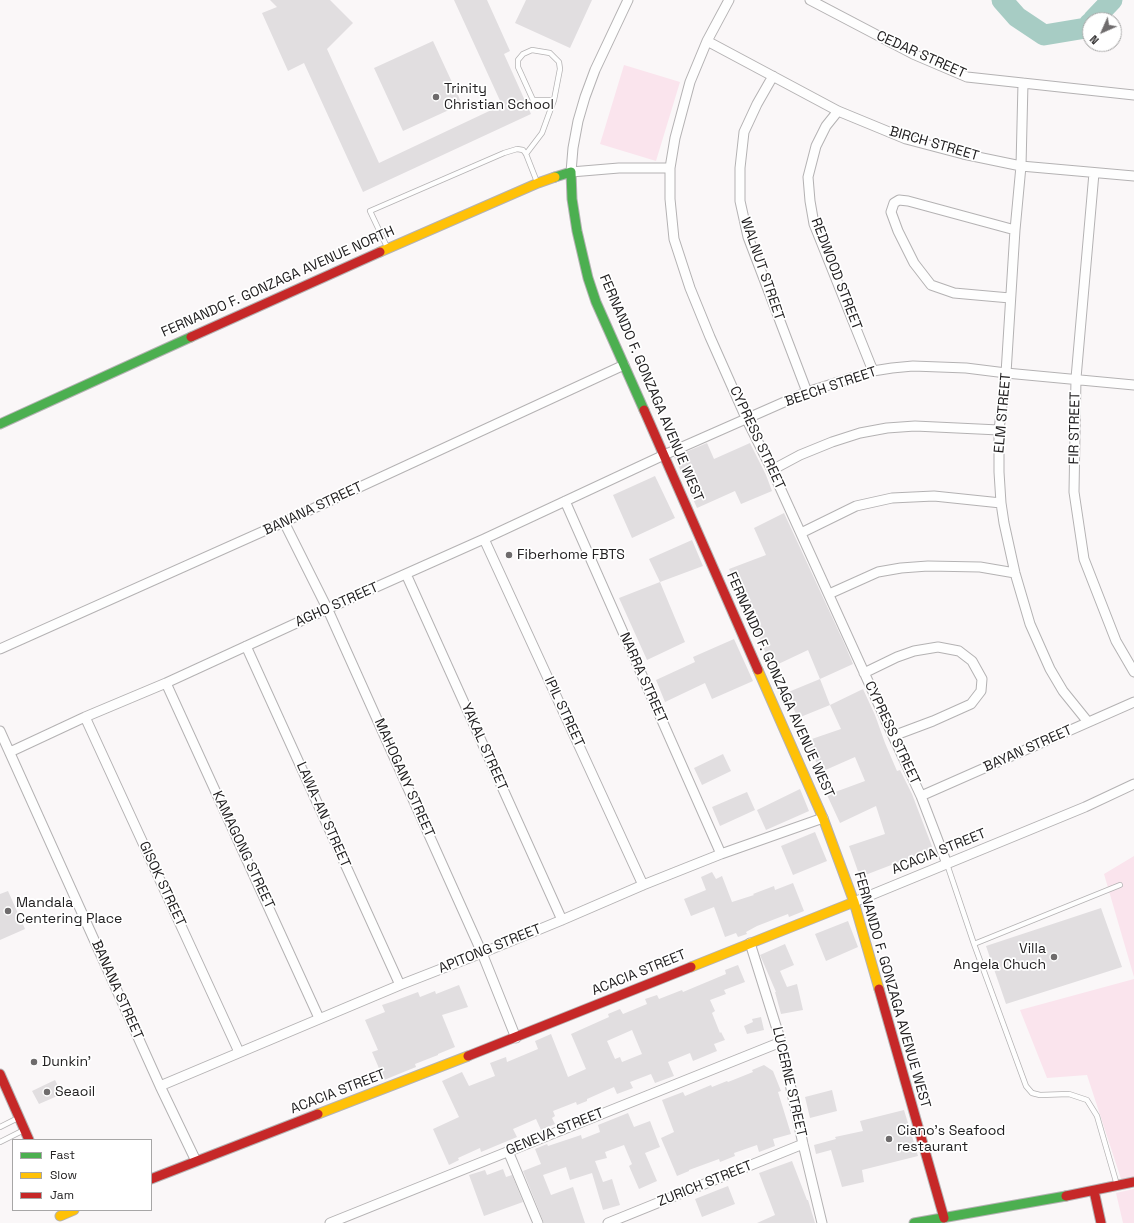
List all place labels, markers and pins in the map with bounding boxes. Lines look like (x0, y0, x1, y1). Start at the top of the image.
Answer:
place label: Trinity Christian School (444, 81, 554, 114)
marker: Trinity Christian School (431, 92, 441, 102)
place label: Fiberhome FBTS (517, 547, 625, 563)
marker: Fiberhome FBTS (504, 550, 514, 560)
place label: Mandala Centering Place (16, 895, 122, 928)
marker: Mandala Centering Place (3, 906, 13, 916)
place label: Villa Angela Chuch (953, 941, 1046, 974)
marker: Villa Angela Chuch (1049, 952, 1059, 962)
place label: Dunkin' (42, 1054, 91, 1070)
marker: Dunkin' (29, 1057, 39, 1067)
place label: Seaoil (55, 1084, 95, 1100)
marker: Seaoil (42, 1087, 52, 1097)
place label: Ciano's Seafood restaurant (897, 1123, 1005, 1156)
marker: Ciano's Seafood restaurant (884, 1134, 894, 1144)

